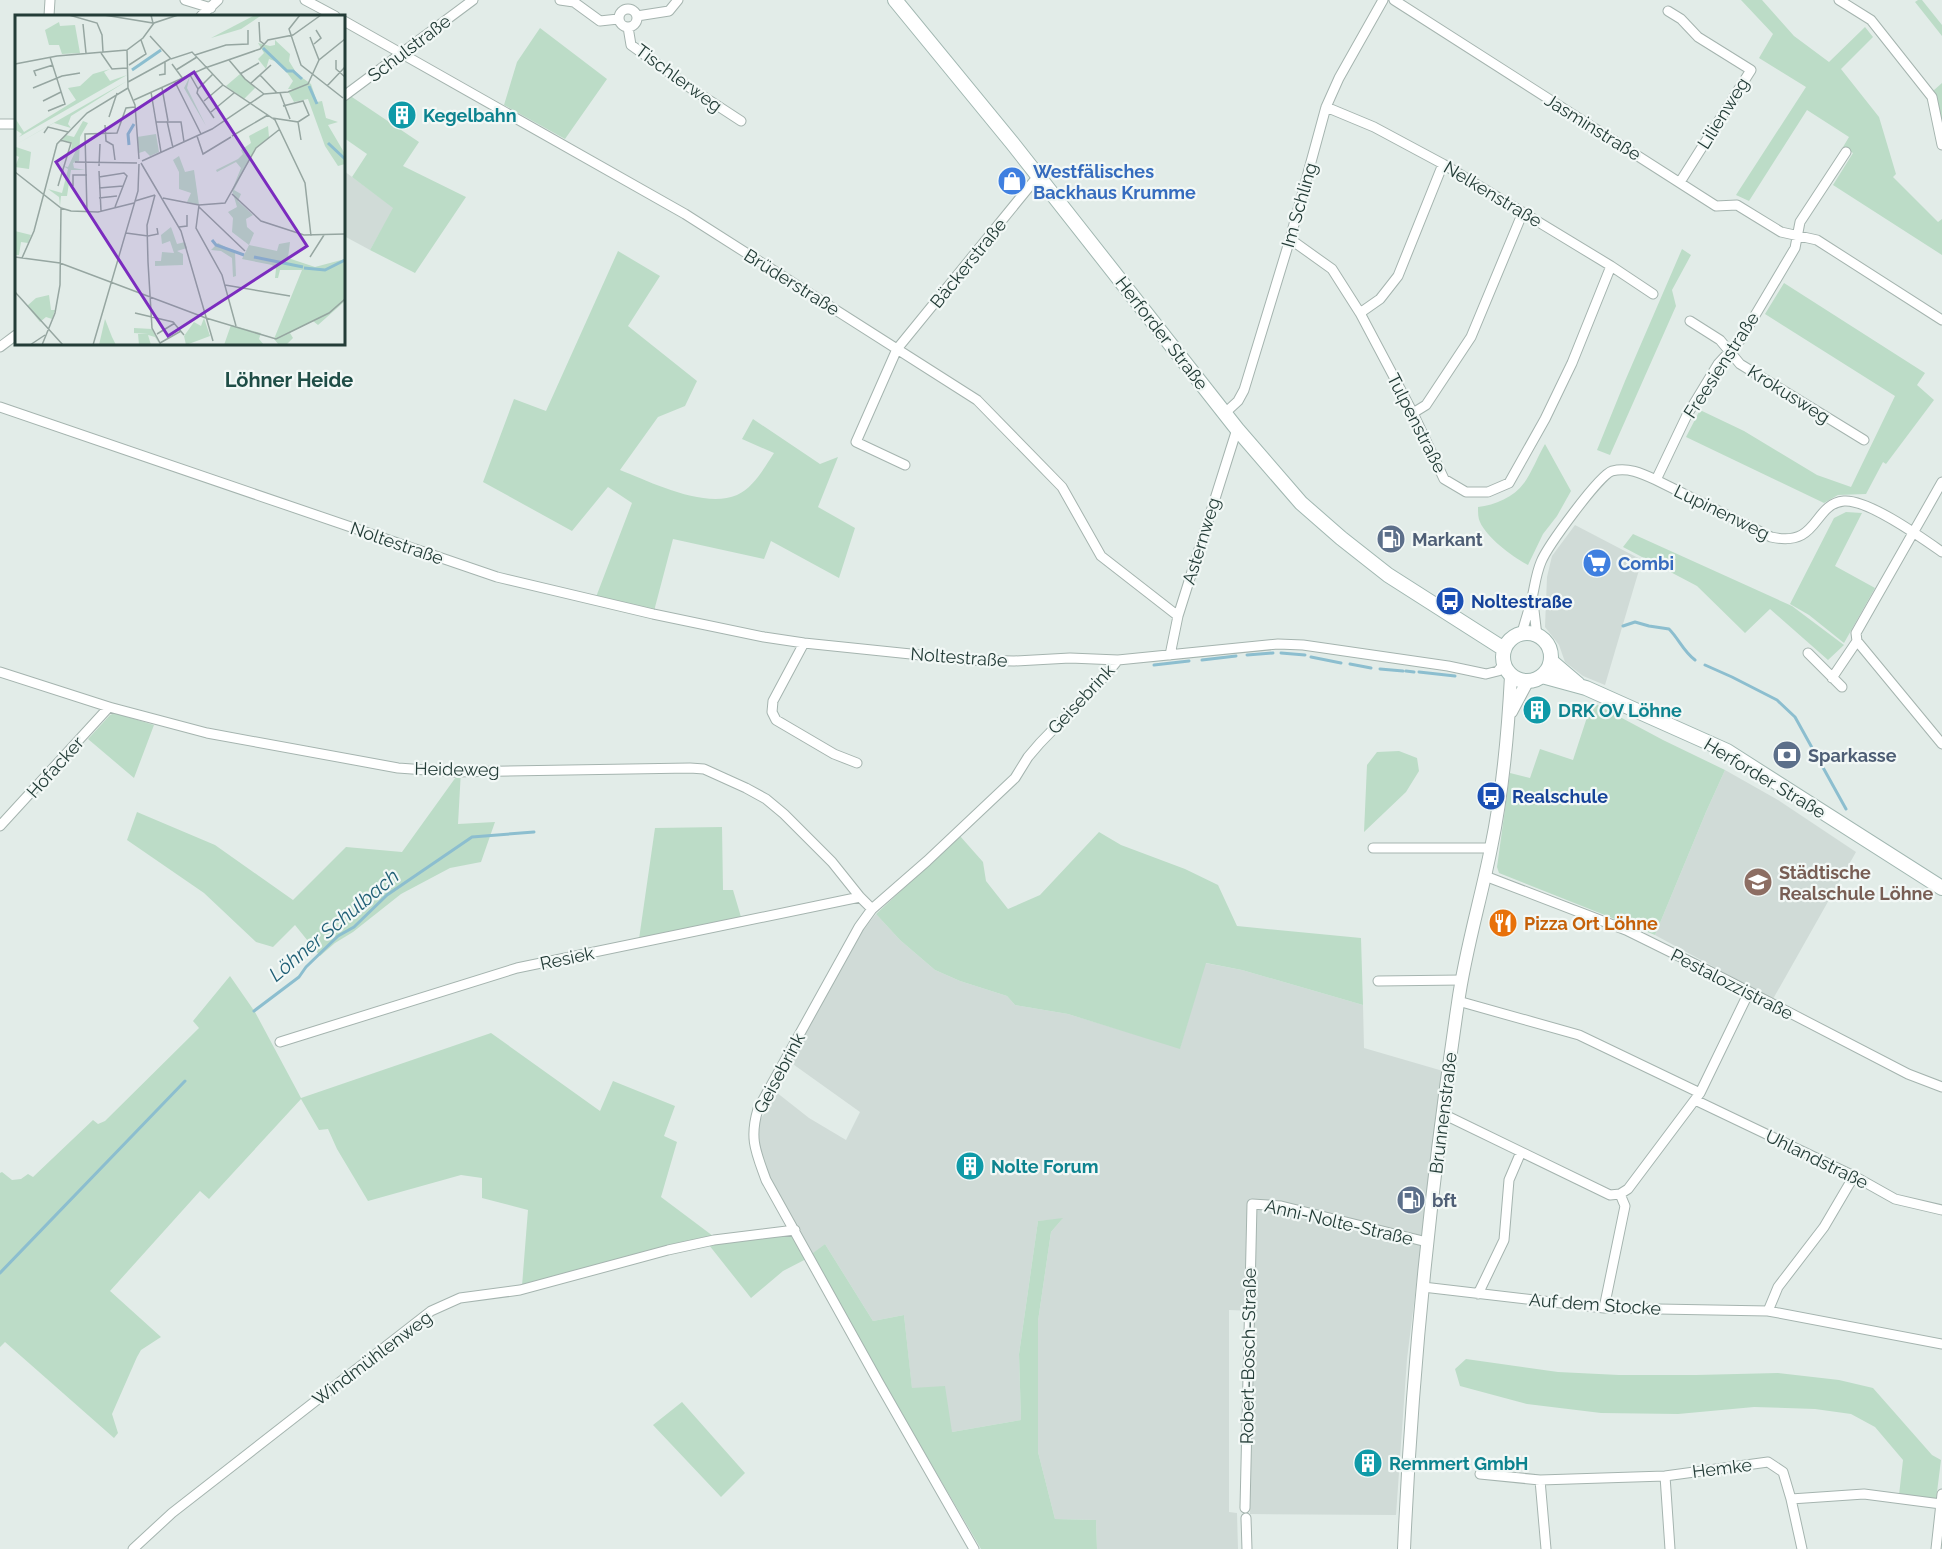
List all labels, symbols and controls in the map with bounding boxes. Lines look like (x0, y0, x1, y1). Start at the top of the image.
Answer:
street label: Schulstraße (363, 10, 455, 86)
inset map (15, 15, 345, 345)
street label: Tischlerweg (632, 40, 726, 116)
street label: Lilienweg (1693, 73, 1753, 153)
street label: Jasminstraße (1541, 89, 1645, 165)
building icon: Kegelbahn (386, 99, 418, 131)
place label: Kegelbahn (423, 105, 517, 126)
street label: Nelkenstraße (1440, 157, 1546, 232)
street label: Im Schling (1277, 160, 1321, 250)
place label: Westfälisches Backhaus Krumme (1033, 161, 1196, 203)
shop icon: Westfälisches Backhaus Krumme (996, 165, 1028, 197)
street label: Bäckerstraße (926, 214, 1011, 312)
street label: Brüderstraße (740, 244, 844, 320)
street label: Herforder Straße (1111, 272, 1213, 394)
street label: Freesienstraße (1679, 308, 1763, 422)
street label: Krokusweg (1744, 360, 1834, 428)
district label: Löhner Heide (225, 368, 353, 392)
street label: Tulpenstraße (1383, 370, 1451, 476)
street label: Lupinenweg (1671, 480, 1773, 544)
street label: Asternweg (1178, 495, 1224, 587)
street label: Noltestraße (348, 517, 447, 569)
fuel station icon: Markant (1375, 523, 1407, 555)
place label: Markant (1412, 529, 1483, 550)
supermarket icon: Combi (1581, 547, 1613, 579)
place label: Combi (1618, 553, 1674, 574)
bus stop icon: Noltestraße (1434, 585, 1466, 617)
place label: Noltestraße (1471, 591, 1573, 612)
street label: Noltestraße (910, 643, 1009, 671)
street label: Geisebrink (1043, 659, 1119, 738)
building icon: DRK OV Löhne (1521, 694, 1553, 726)
place label: DRK OV Löhne (1558, 700, 1682, 721)
street label: Hofacker (22, 732, 88, 802)
street label: Herforder Straße (1700, 733, 1830, 823)
bank icon: Sparkasse (1771, 739, 1803, 771)
place label: Sparkasse (1808, 745, 1897, 766)
street label: Heideweg (414, 758, 500, 780)
bus stop icon: Realschule (1475, 780, 1507, 812)
place label: Realschule (1512, 786, 1608, 807)
place label: Städtische Realschule Löhne (1779, 862, 1933, 904)
water label: Löhner Schulbach (264, 864, 404, 986)
school or university icon: Städtische Realschule Löhne (1742, 866, 1774, 898)
restaurant icon: Pizza Ort Löhne (1487, 907, 1519, 939)
place label: Pizza Ort Löhne (1524, 913, 1658, 934)
street label: Resiek (538, 942, 596, 974)
street label: Pestalozzistraße (1667, 944, 1797, 1024)
street label: Geisebrink (749, 1029, 809, 1117)
street label: Brunnenstraße (1425, 1051, 1461, 1175)
street label: Uhlandstraße (1762, 1125, 1872, 1193)
building icon: Nolte Forum (954, 1150, 986, 1182)
place label: Nolte Forum (991, 1156, 1099, 1177)
fuel station icon: bft (1395, 1184, 1427, 1216)
place label: bft (1432, 1190, 1457, 1211)
street label: Anni-Nolte-Straße (1263, 1195, 1416, 1249)
street label: Robert-Bosch-Straße (1236, 1267, 1260, 1444)
street label: Auf dem Stocke (1528, 1289, 1662, 1319)
street label: Windmühlenweg (308, 1306, 436, 1410)
building icon: Remmert GmbH (1352, 1447, 1384, 1479)
place label: Remmert GmbH (1389, 1453, 1528, 1474)
street label: Hemke (1691, 1454, 1753, 1482)

